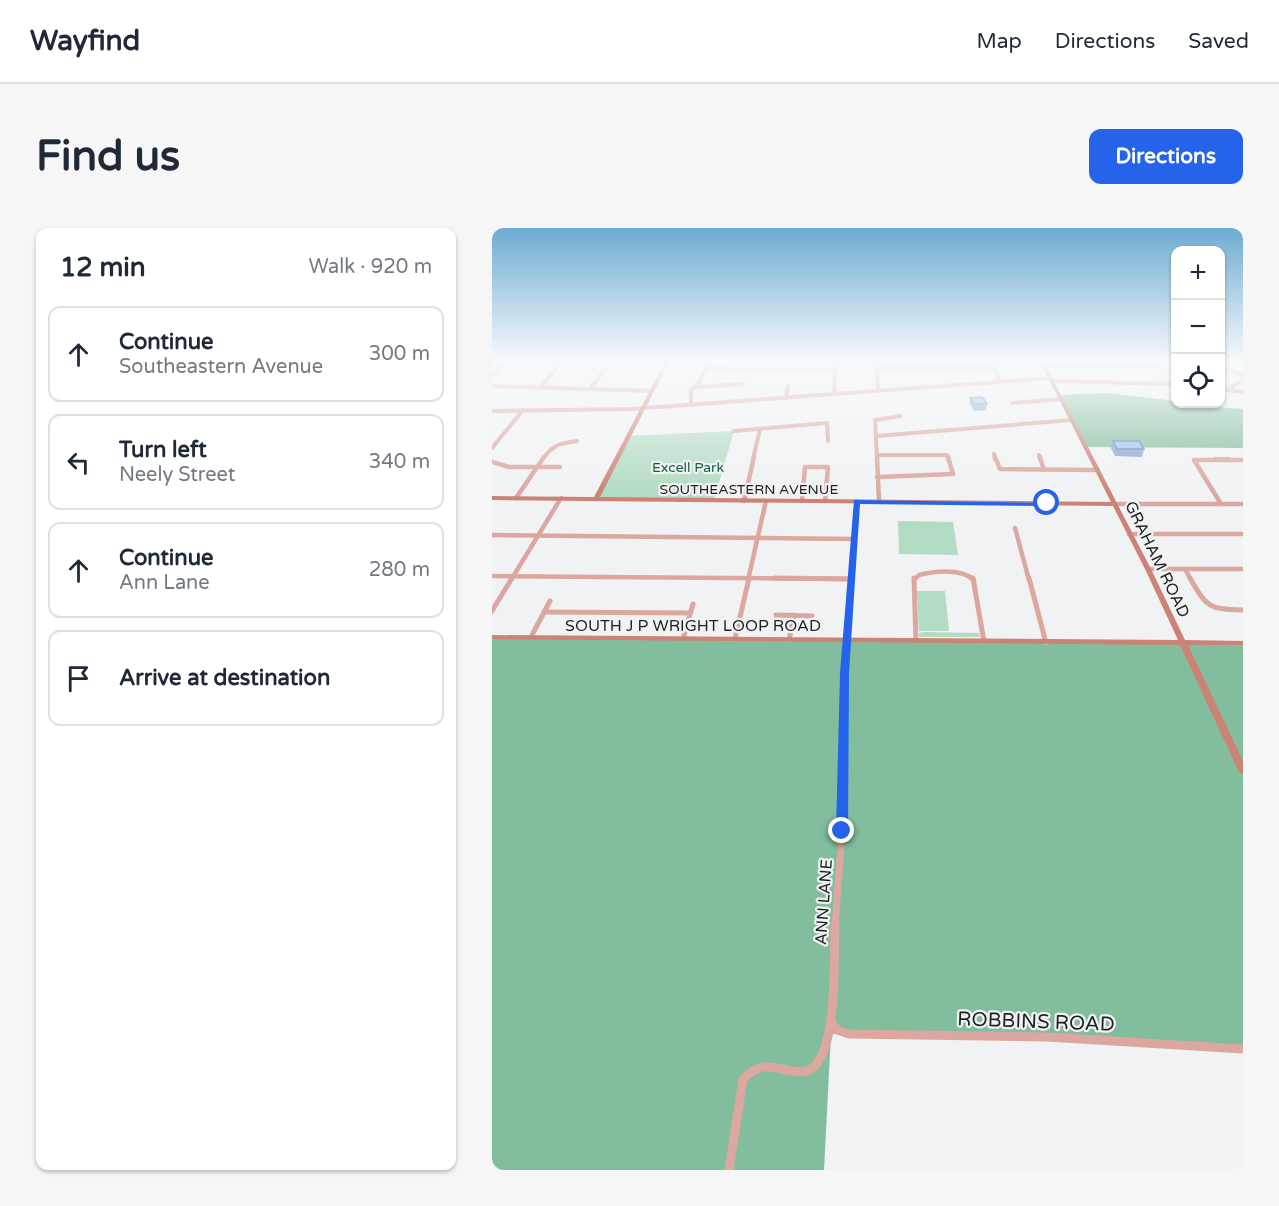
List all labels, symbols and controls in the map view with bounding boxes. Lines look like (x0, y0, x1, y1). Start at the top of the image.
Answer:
text: Wayfind (30, 24, 140, 58)
text: Map (976, 29, 1022, 54)
text: Directions (1055, 29, 1155, 54)
text: Saved (1188, 29, 1249, 54)
button: Directions (1089, 129, 1243, 184)
text: Find us (36, 131, 180, 182)
map controls (1171, 246, 1225, 408)
button: + (1171, 246, 1225, 300)
text: 12 min (60, 252, 146, 283)
text: Walk · 920 m (309, 255, 432, 279)
button: − (1171, 300, 1225, 354)
text: Continue (119, 329, 214, 355)
icon: ahead (62, 338, 95, 371)
text: 300 m (369, 342, 430, 366)
button: locate (1171, 354, 1225, 408)
text: Southeastern Avenue (119, 355, 323, 379)
text: Turn left (119, 437, 207, 463)
icon: left (62, 446, 95, 479)
text: 340 m (369, 450, 430, 474)
park label: Excell Park (652, 459, 724, 476)
text: Neely Street (119, 463, 236, 487)
street label: SOUTHEASTERN AVENUE (660, 481, 838, 498)
route start (1033, 489, 1059, 515)
street label: GRAHAM ROAD (1120, 498, 1194, 621)
text: Continue (119, 545, 214, 571)
icon: ahead (62, 554, 95, 587)
text: 280 m (369, 558, 430, 582)
text: Ann Lane (119, 571, 210, 595)
street label: SOUTH J P WRIGHT LOOP ROAD (565, 616, 821, 636)
icon: arrive (62, 662, 95, 695)
text: Arrive at destination (119, 665, 330, 691)
route end (828, 817, 854, 843)
street label: ANN LANE (811, 859, 837, 946)
street label: ROBBINS ROAD (957, 1007, 1115, 1037)

